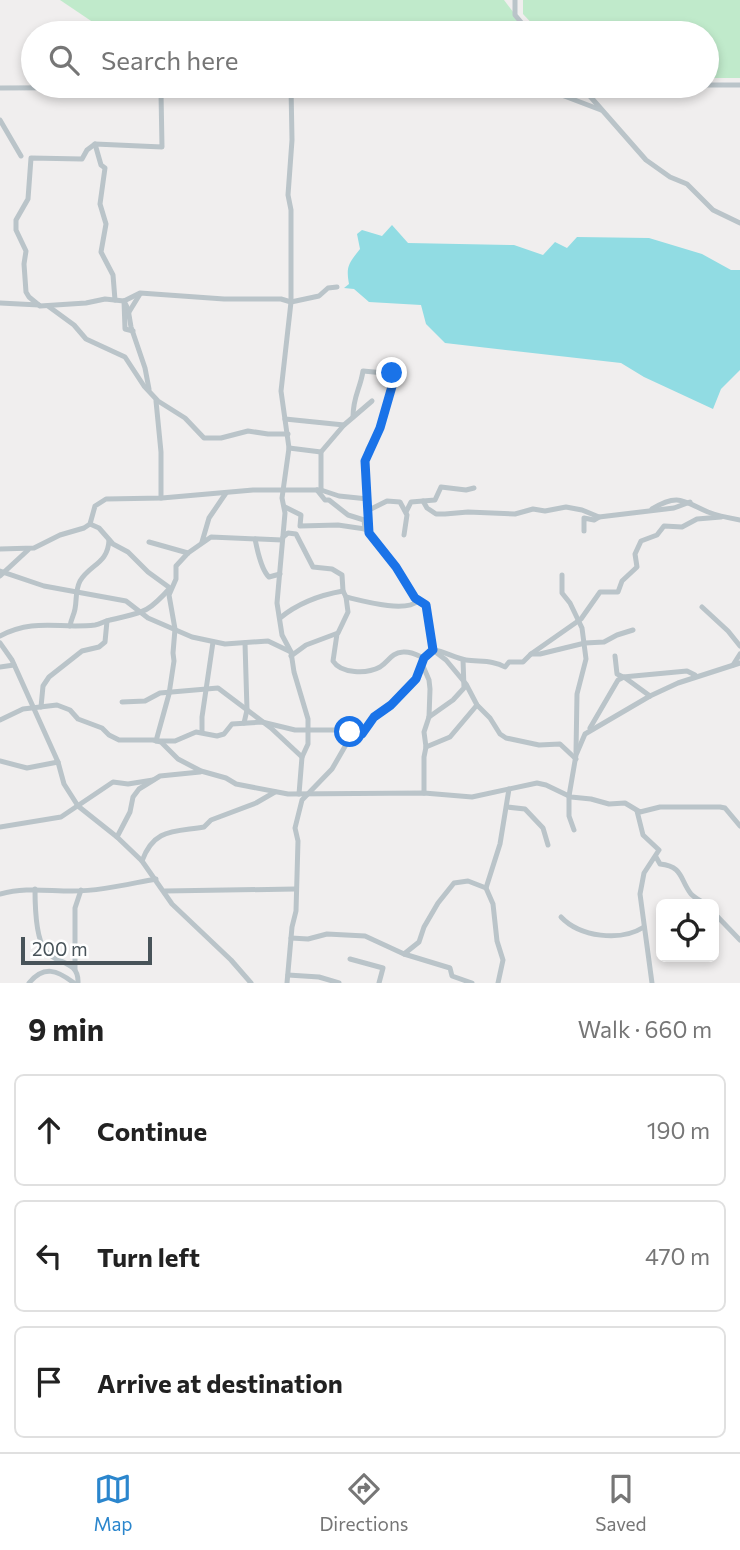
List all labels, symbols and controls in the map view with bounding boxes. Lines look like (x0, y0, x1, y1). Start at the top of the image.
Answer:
search box (21, 21, 719, 98)
icon: search (45, 41, 83, 79)
text: Search here (101, 44, 239, 75)
route end (376, 357, 407, 388)
route start (334, 716, 365, 747)
map controls (656, 899, 719, 962)
button: locate (656, 899, 719, 962)
scale bar (21, 934, 152, 966)
text: 200 m (32, 937, 88, 960)
text: 9 min (28, 1010, 104, 1047)
text: Walk · 660 m (578, 1015, 712, 1043)
icon: ahead (30, 1111, 68, 1149)
text: Continue (97, 1115, 207, 1146)
text: 190 m (647, 1116, 710, 1144)
icon: left (30, 1237, 68, 1275)
text: Turn left (97, 1241, 200, 1272)
text: 470 m (645, 1242, 710, 1270)
icon: arrive (30, 1363, 68, 1401)
text: Arrive at destination (97, 1367, 343, 1398)
tab: Map (93, 1470, 133, 1535)
tab: Directions (319, 1470, 409, 1535)
tab: Saved (595, 1470, 647, 1535)

